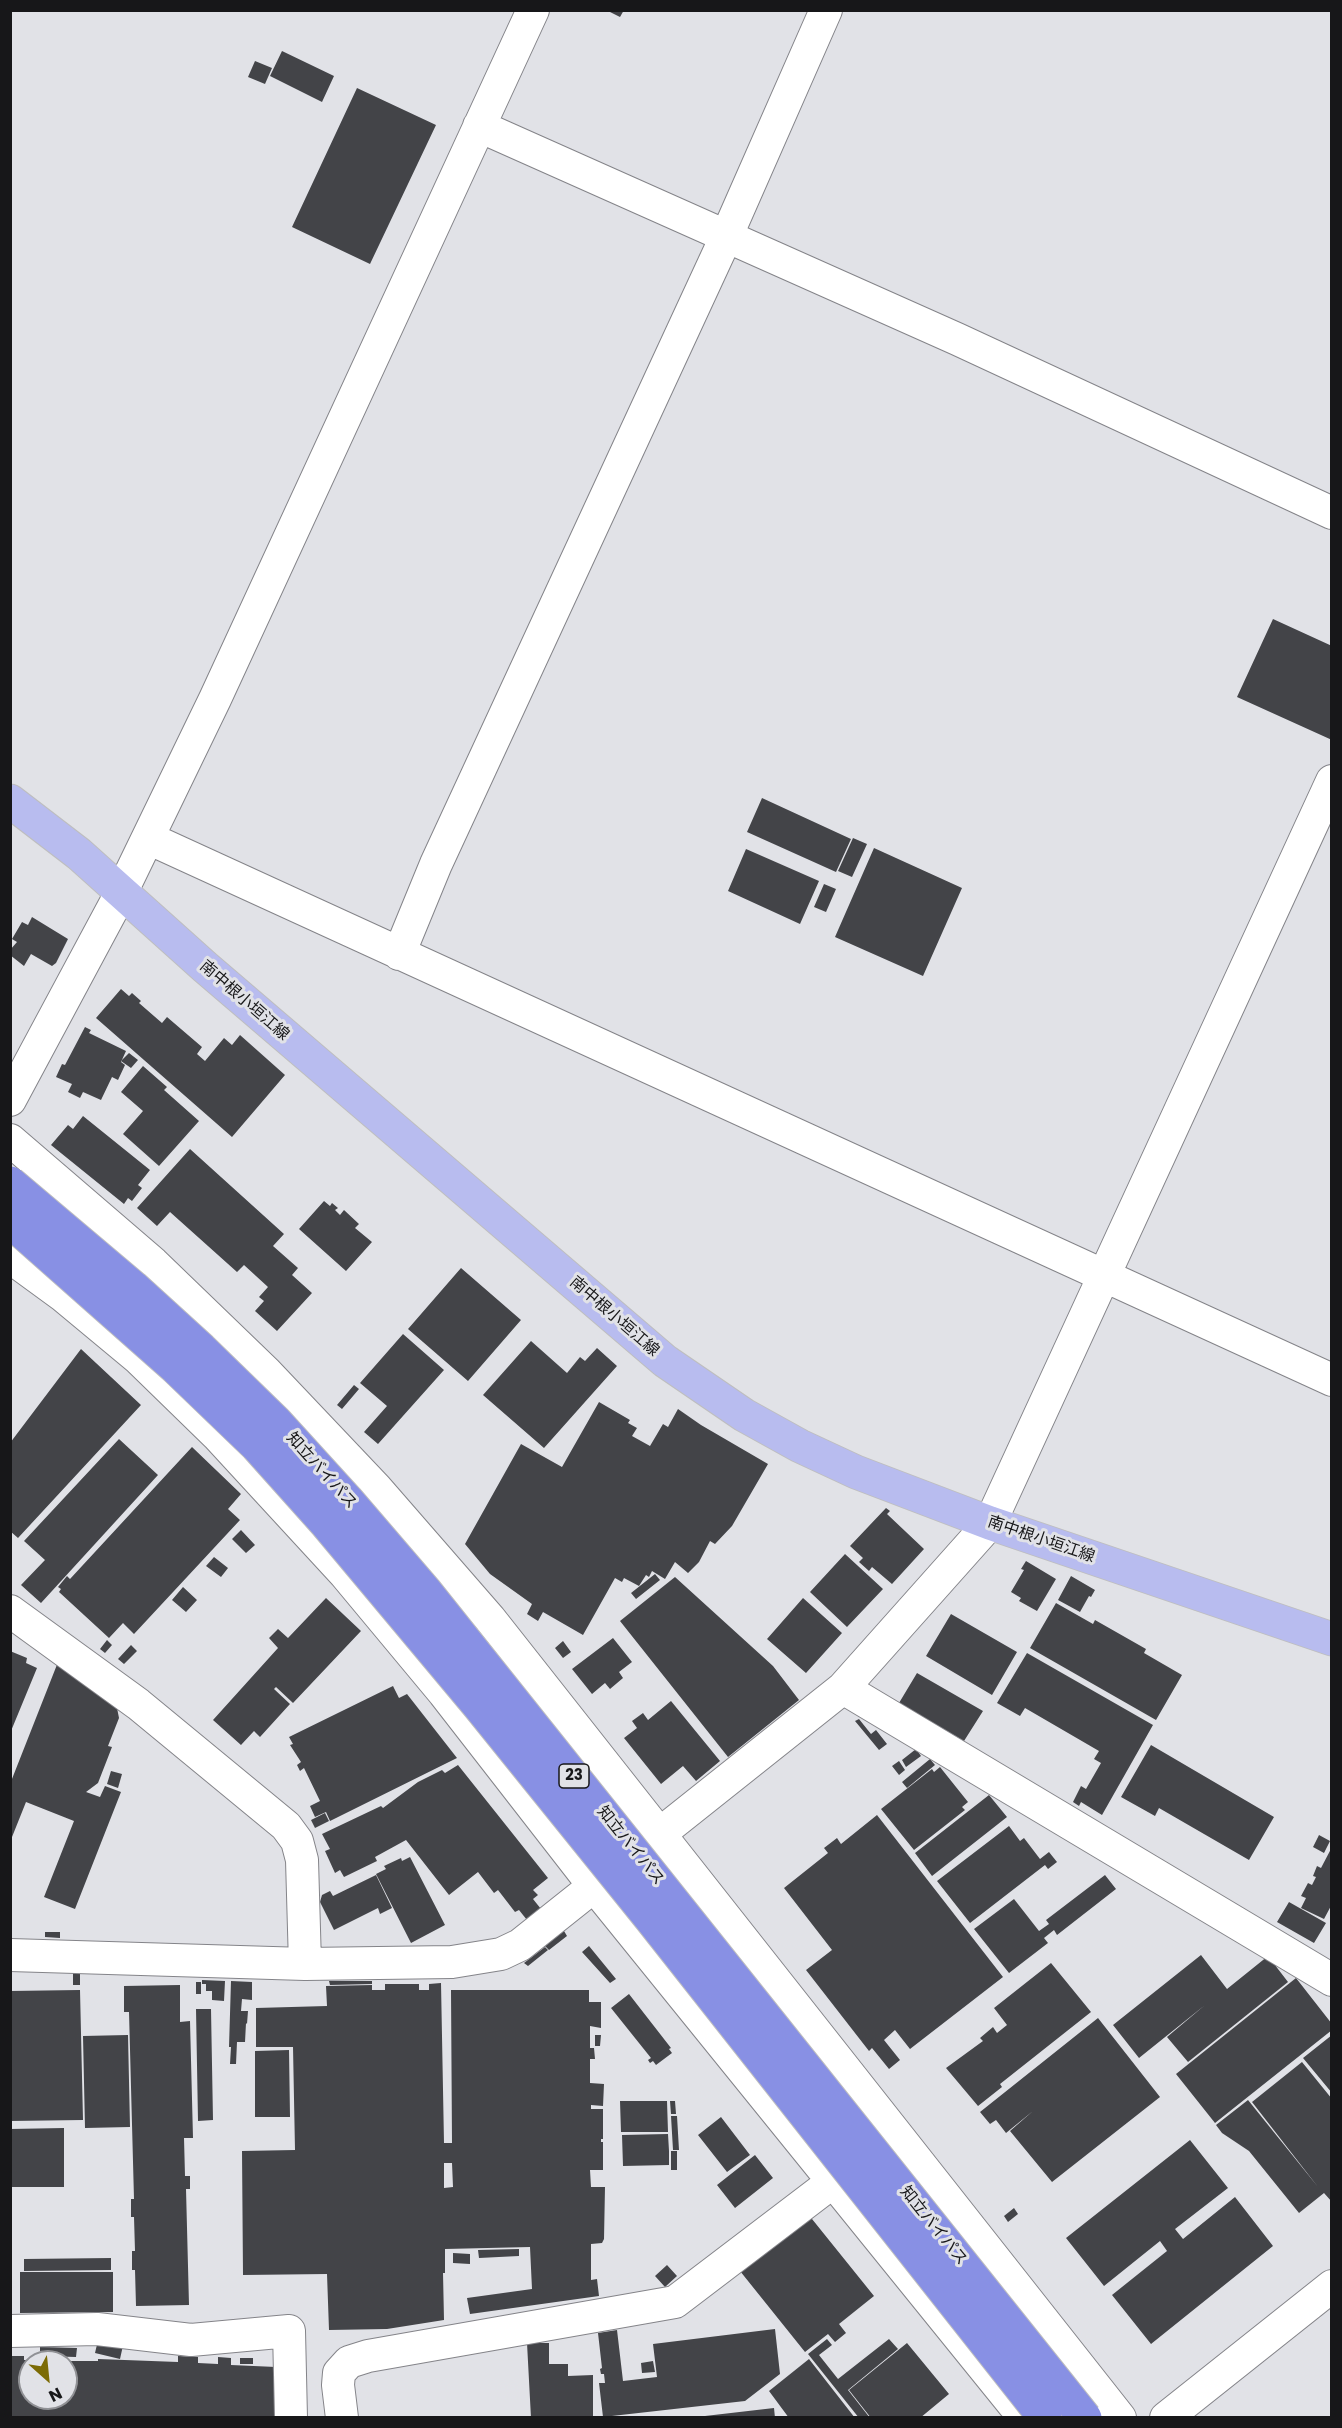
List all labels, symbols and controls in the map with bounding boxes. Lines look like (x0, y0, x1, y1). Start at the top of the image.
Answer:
street label: 南中根小垣江線 (195, 957, 293, 1045)
street label: 南中根小垣江線 (565, 1273, 663, 1361)
street label: 知立バイパス (282, 1429, 360, 1513)
street label: 南中根小垣江線 (985, 1513, 1097, 1567)
road number: 23 (559, 1764, 589, 1788)
street label: 知立バイパス (592, 1803, 668, 1889)
street label: 知立バイパス (895, 2183, 971, 2269)
north arrow (18, 2350, 78, 2410)
text: N (45, 2382, 66, 2408)

